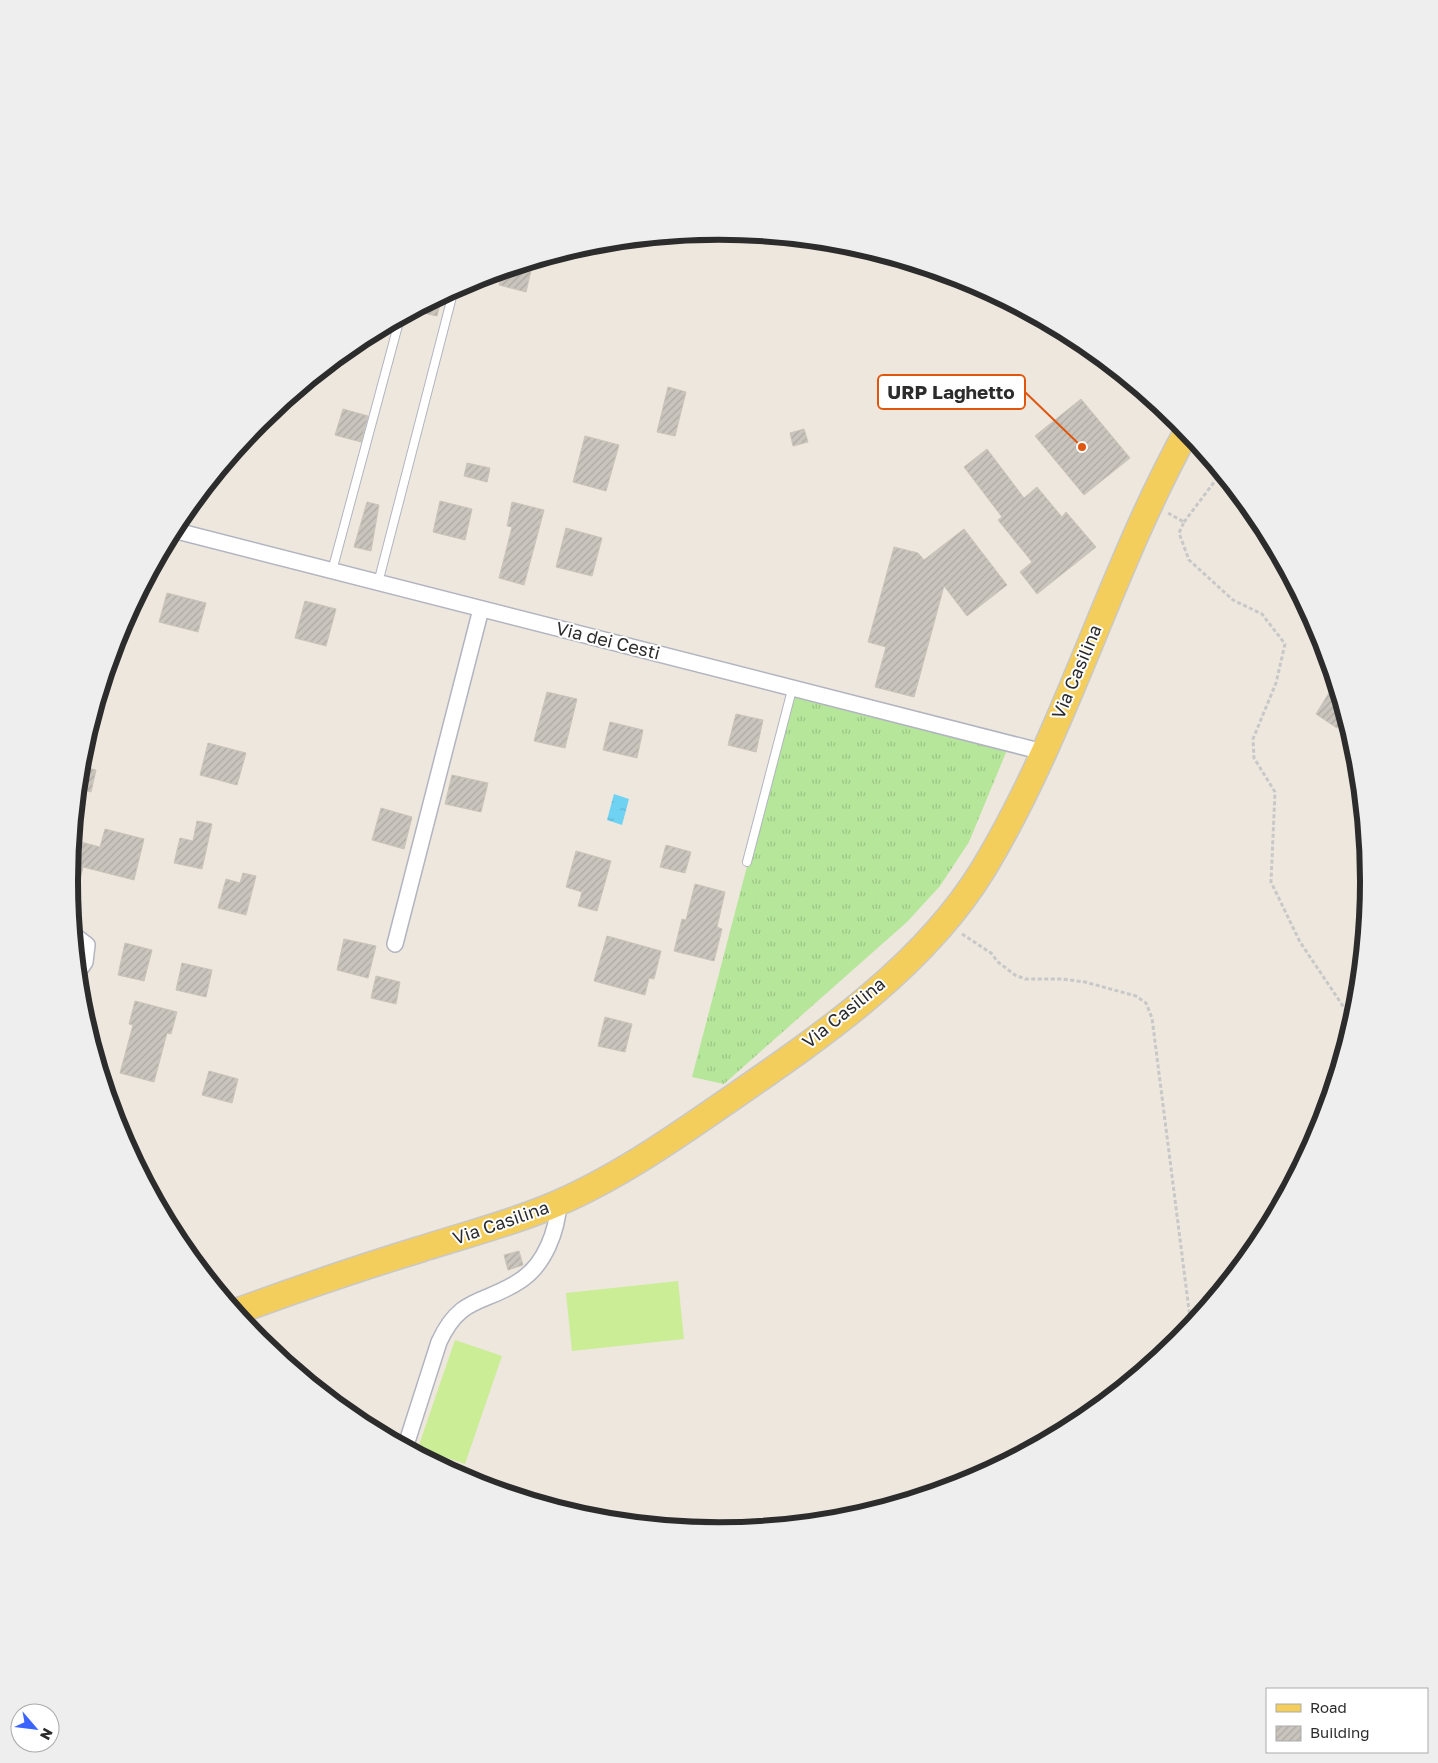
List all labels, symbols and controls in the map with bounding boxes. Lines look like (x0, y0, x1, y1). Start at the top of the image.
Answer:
callout: URP Laghetto (878, 375, 1025, 409)
text: URP Laghetto (887, 380, 1015, 403)
street label: Via dei Cesti (554, 616, 663, 664)
street label: Via Casilina (1046, 621, 1106, 722)
street label: Via Casilina (798, 972, 889, 1052)
street label: Via Casilina (450, 1195, 552, 1249)
legend (1266, 1688, 1428, 1753)
text: Road (1310, 1698, 1347, 1716)
north arrow (10, 1703, 60, 1753)
text: Building (1310, 1723, 1370, 1741)
text: N (37, 1726, 57, 1743)

